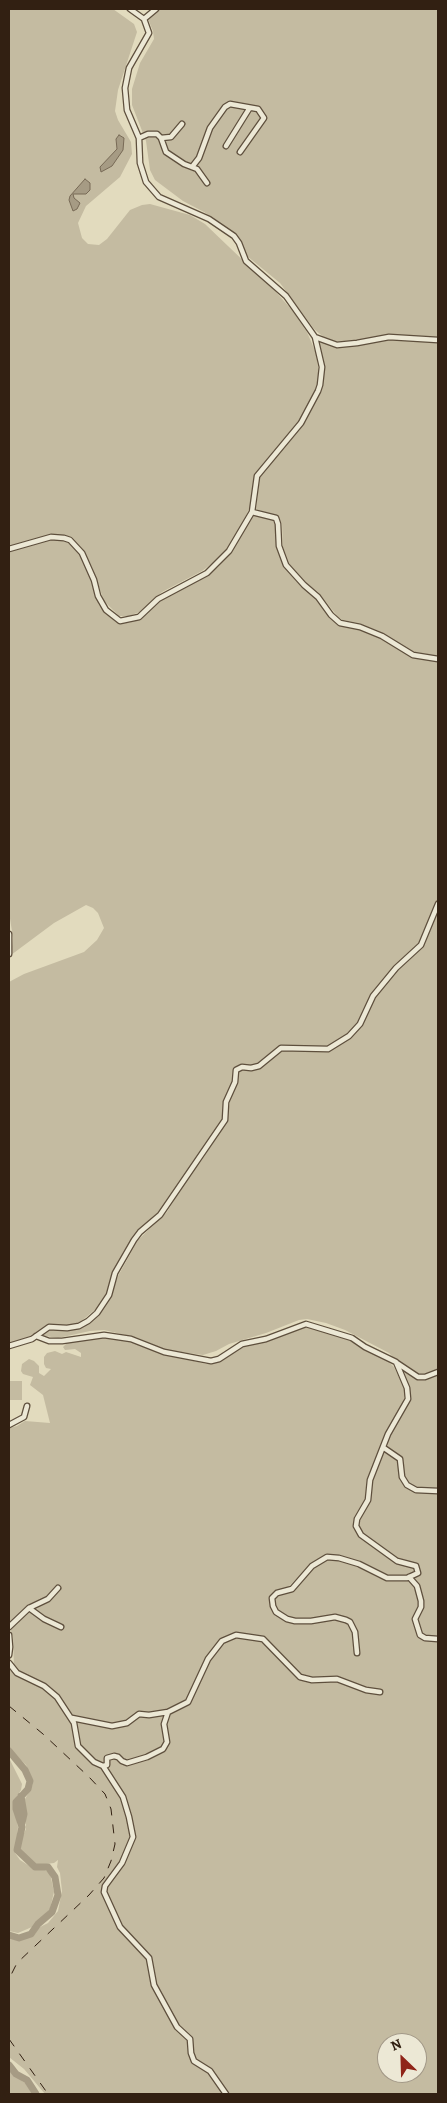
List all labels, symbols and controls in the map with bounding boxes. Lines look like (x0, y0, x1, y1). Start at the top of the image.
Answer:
north arrow (377, 2033, 427, 2083)
text: N (388, 2034, 405, 2056)

